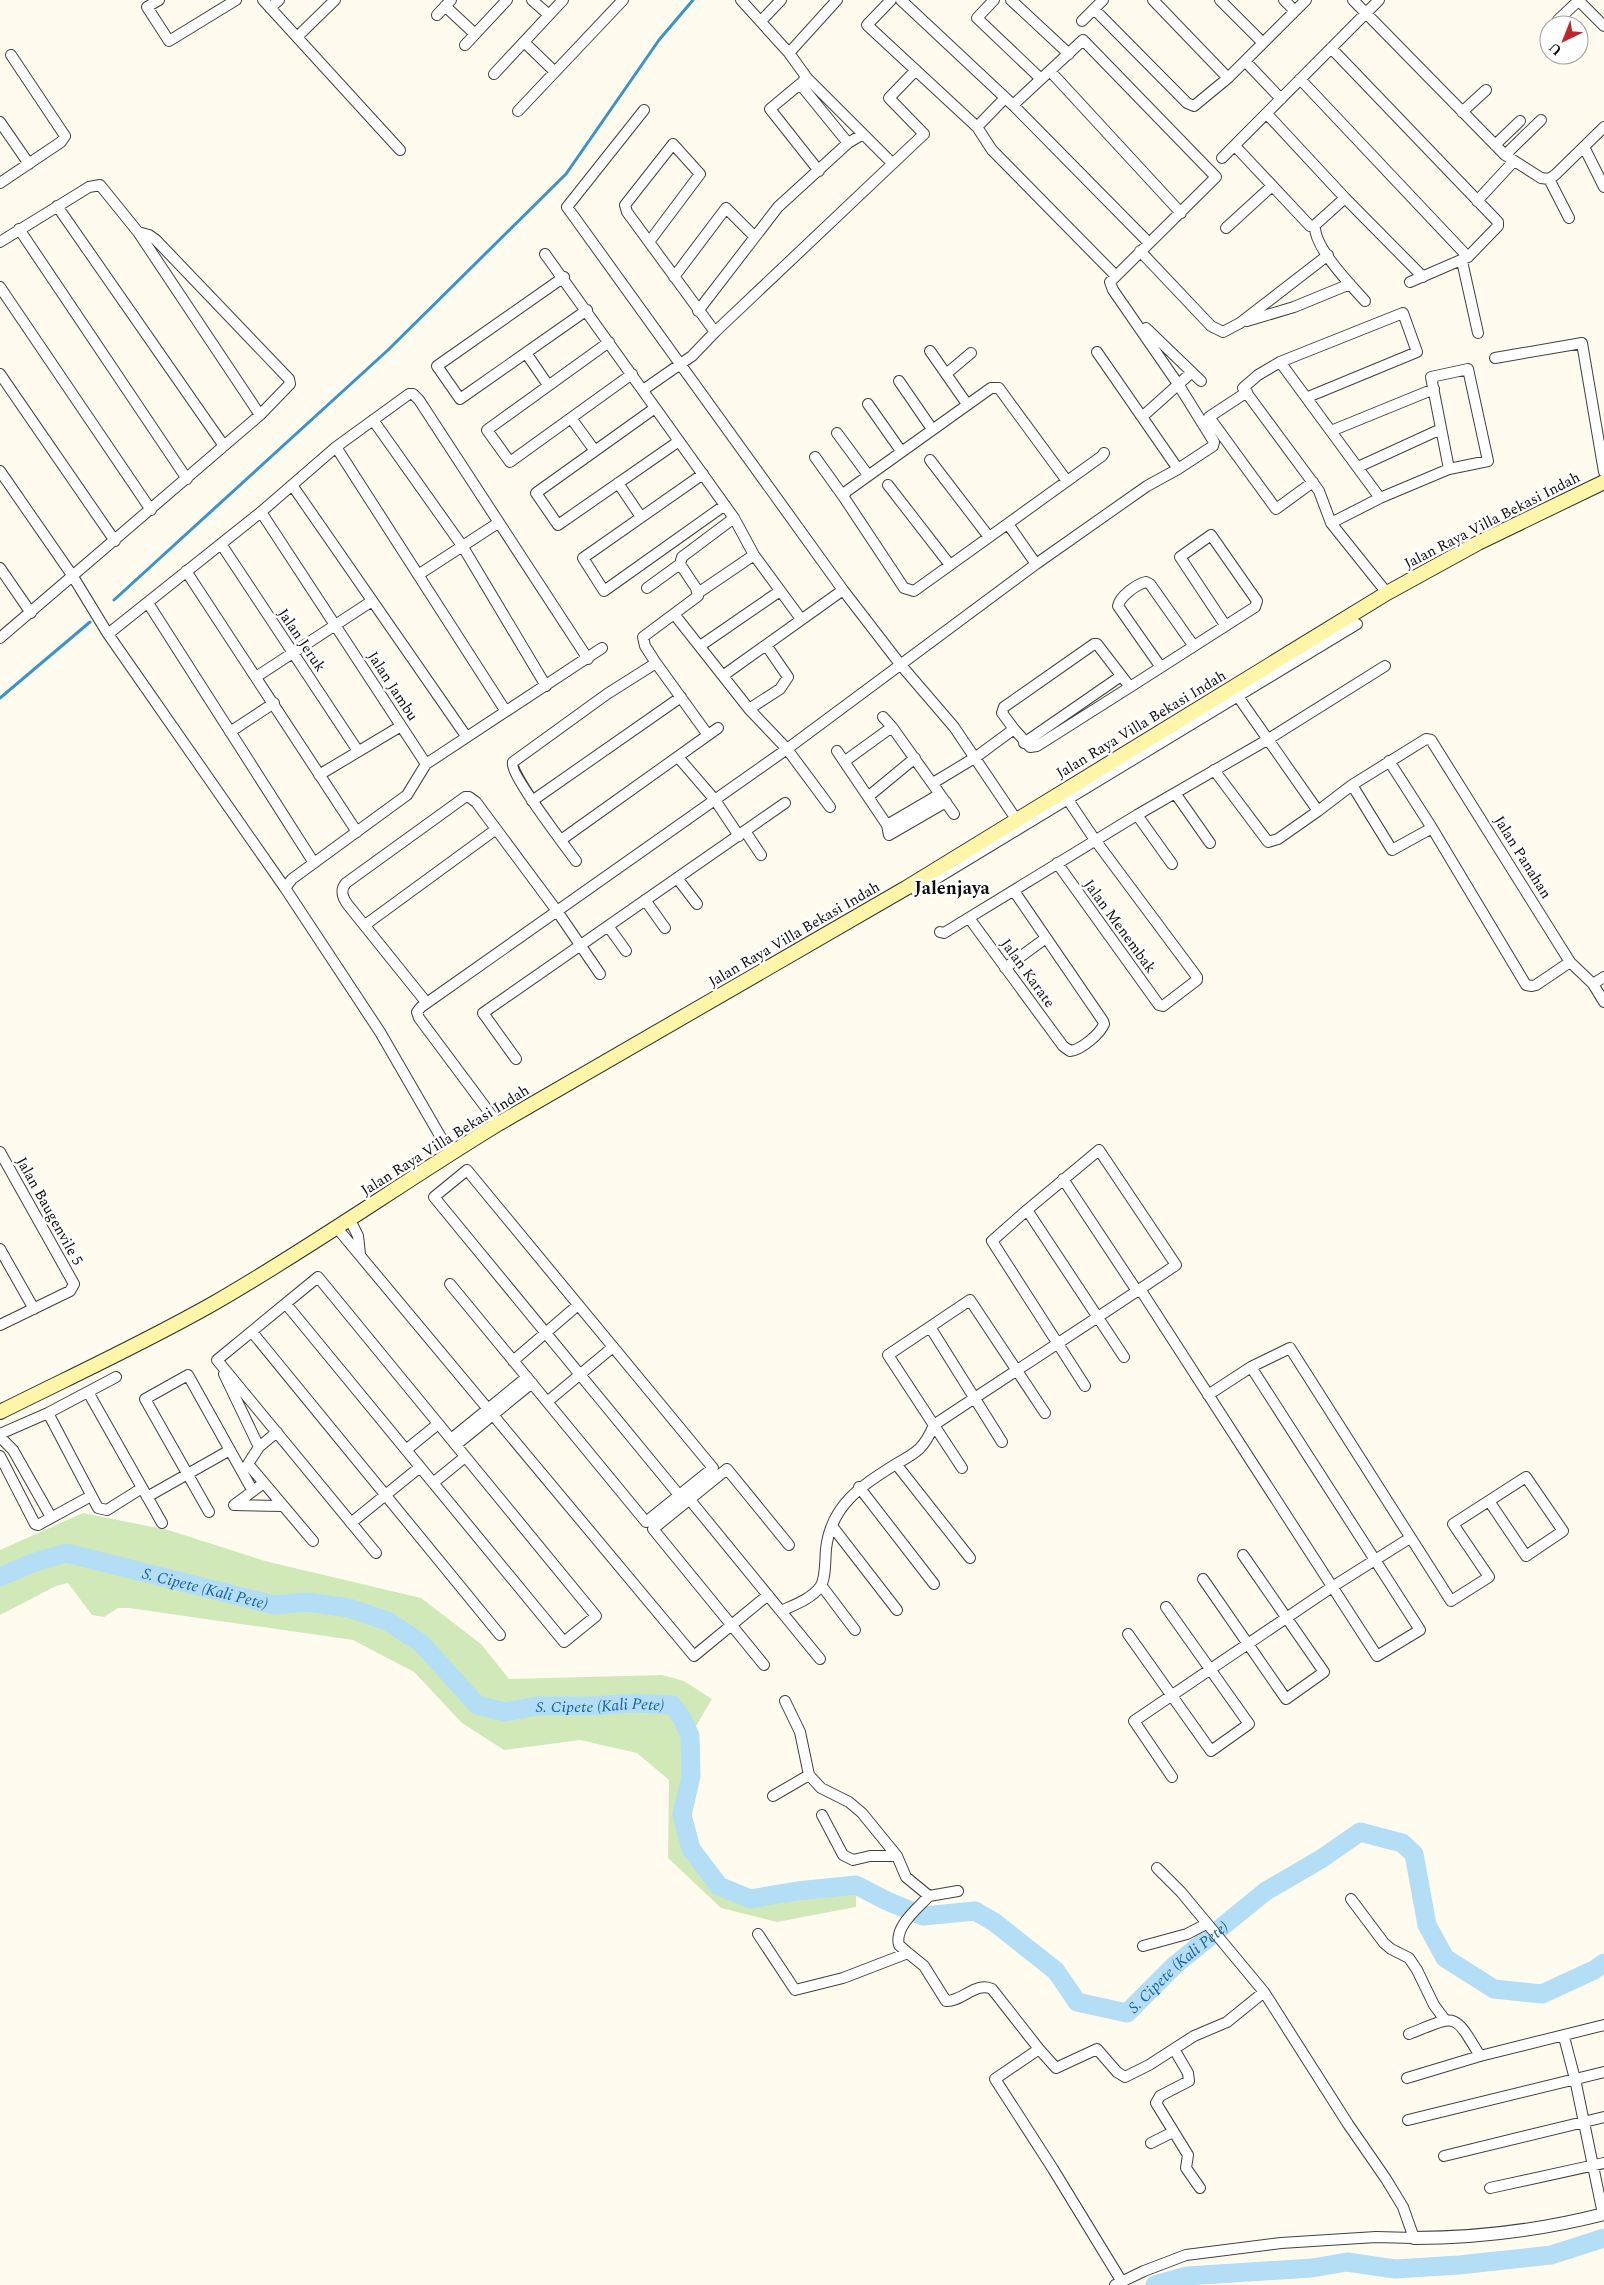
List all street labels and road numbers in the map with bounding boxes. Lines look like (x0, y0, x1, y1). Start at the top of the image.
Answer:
street label: Jalan Raya Villa Bekasi Indah (1400, 466, 1584, 575)
street label: Jalan Jeruk (272, 604, 331, 677)
street label: Jalan Jambu (361, 647, 424, 726)
street label: Jalan Raya Villa Bekasi Indah (1052, 664, 1231, 784)
street label: Jalan Panahan (1488, 811, 1557, 903)
street label: Jalan Menembak (1078, 874, 1162, 978)
street label: Jalan Raya Villa Bekasi Indah (704, 876, 885, 993)
street label: Jalan Karate (995, 934, 1061, 1013)
street label: Jalan Raya Villa Bekasi Indah (357, 1079, 534, 1202)
street label: Jalan Baugenvile 5 (10, 1153, 89, 1270)

